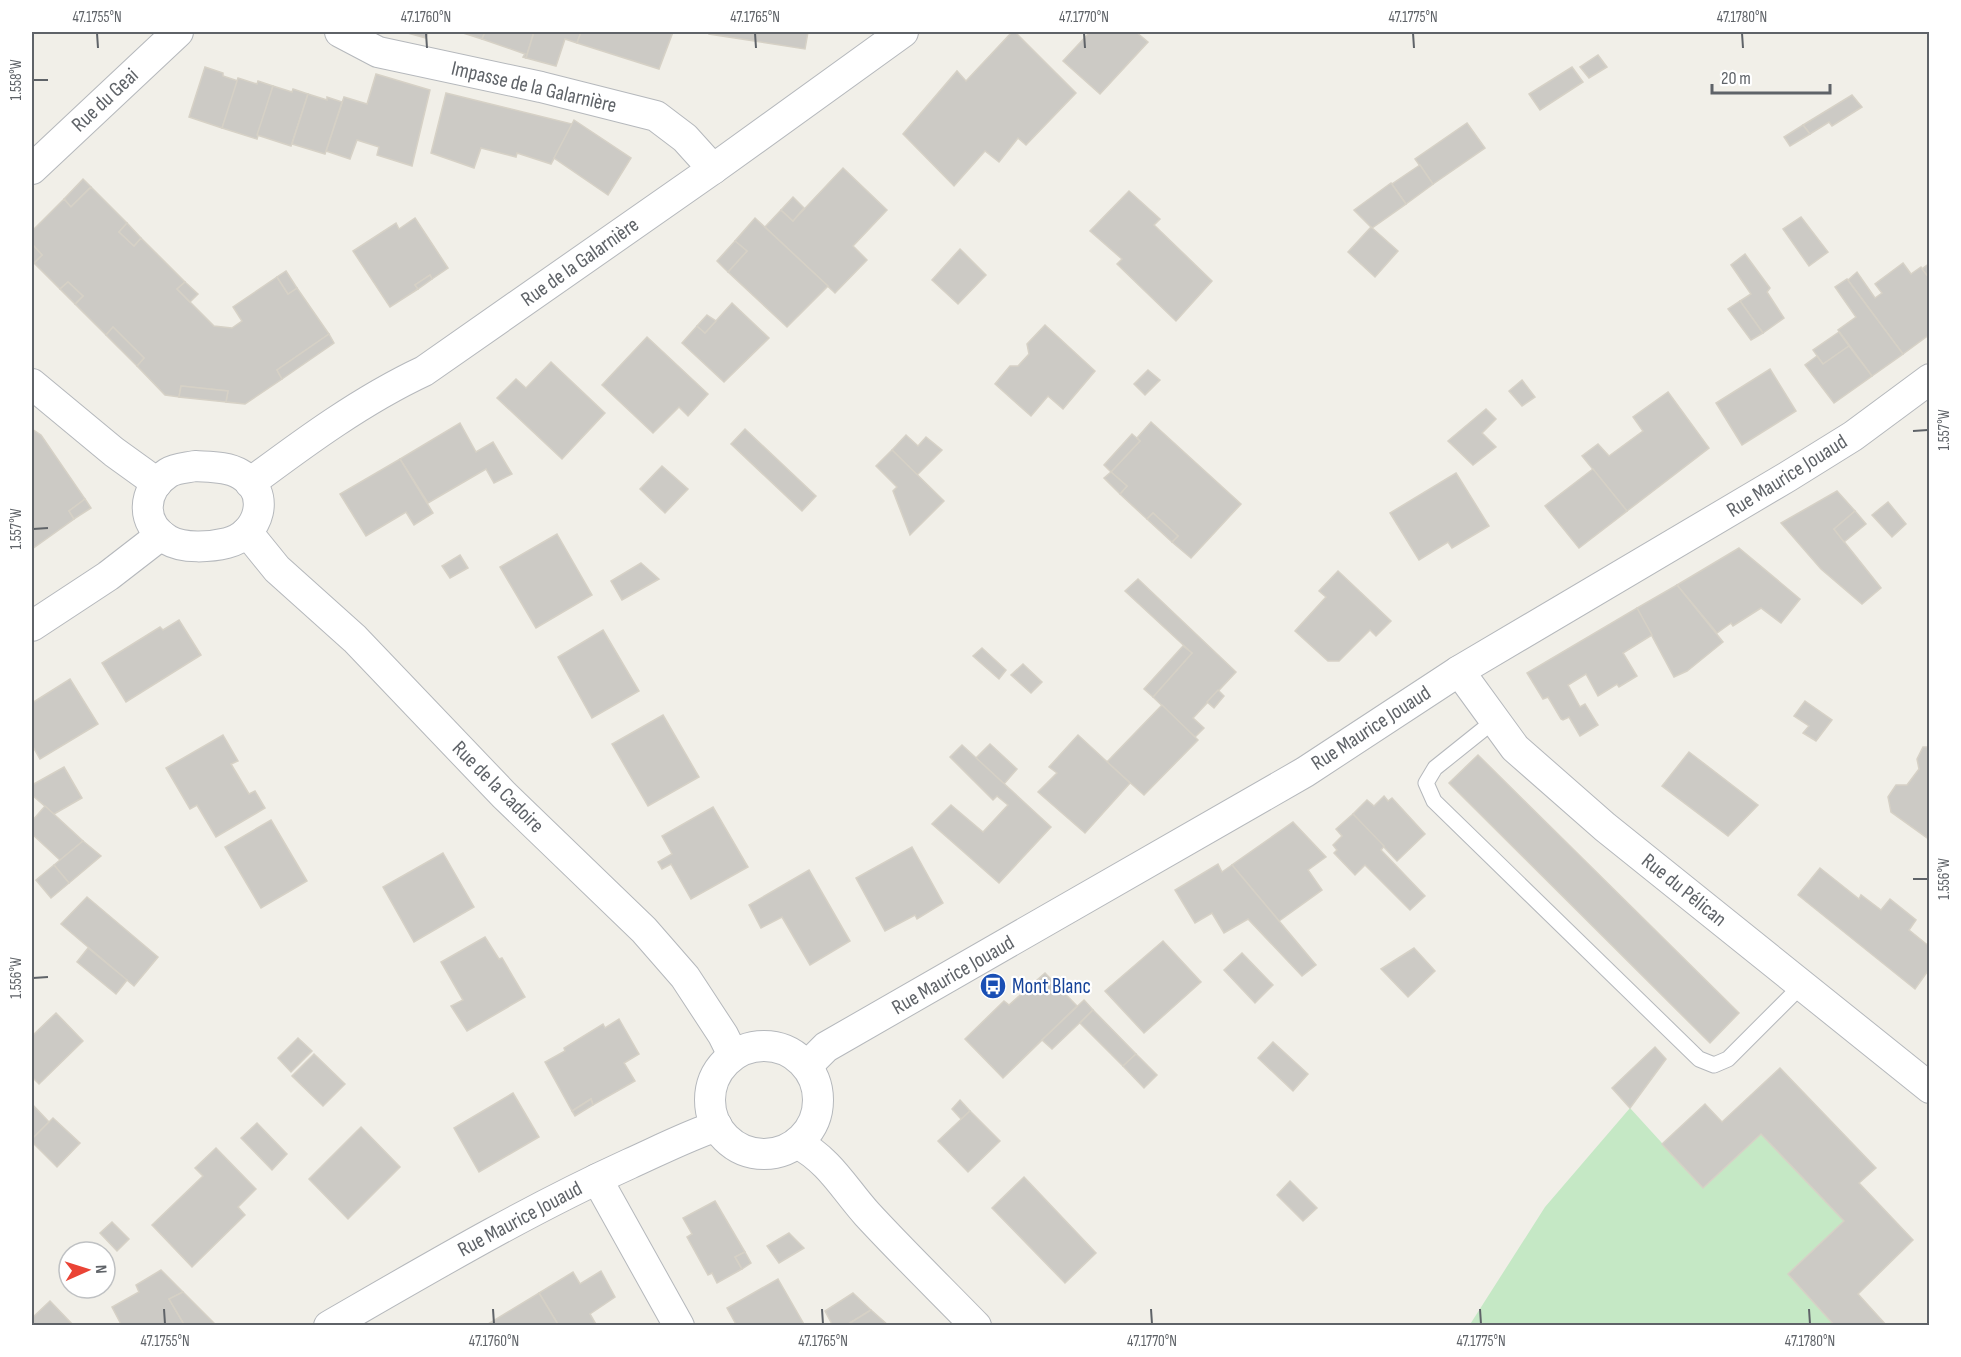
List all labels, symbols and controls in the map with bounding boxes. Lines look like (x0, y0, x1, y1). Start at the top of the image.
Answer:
text: 47.1755°N (72, 8, 122, 27)
text: 47.1760°N (401, 8, 451, 27)
text: 47.1765°N (730, 8, 780, 27)
text: 47.1770°N (1059, 8, 1109, 27)
text: 47.1775°N (1388, 8, 1438, 27)
text: 47.1780°N (1717, 8, 1767, 27)
street label: Impasse de la Galarnière (449, 56, 619, 118)
scale bar (1712, 57, 1830, 95)
text: 1.558°W (7, 59, 26, 101)
street label: Rue du Geai (66, 63, 144, 137)
text: 20 m (1721, 68, 1751, 89)
street label: Rue de la Galarnière (516, 212, 644, 312)
text: 1.557°W (1935, 409, 1954, 451)
street label: Rue Maurice Jouaud (1722, 429, 1852, 523)
text: 1.557°W (7, 508, 26, 550)
street label: Rue Maurice Jouaud (1307, 680, 1435, 776)
street label: Rue de la Cadoire (447, 736, 549, 838)
street label: Rue du Pélican (1637, 848, 1731, 932)
text: 1.556°W (1935, 858, 1954, 900)
street label: Rue Maurice Jouaud (887, 930, 1019, 1020)
text: 1.556°W (7, 957, 26, 999)
bus stop icon: Mont Blanc (978, 971, 1008, 1001)
place label: Mont Blanc (1012, 974, 1091, 999)
street label: Rue Maurice Jouaud (454, 1176, 586, 1262)
north arrow (57, 1240, 117, 1300)
text: N (91, 1265, 110, 1274)
text: 47.1755°N (140, 1332, 190, 1351)
text: 47.1760°N (469, 1332, 519, 1351)
text: 47.1765°N (798, 1332, 848, 1351)
text: 47.1770°N (1127, 1332, 1177, 1351)
text: 47.1775°N (1456, 1332, 1506, 1351)
text: 47.1780°N (1785, 1332, 1835, 1351)

